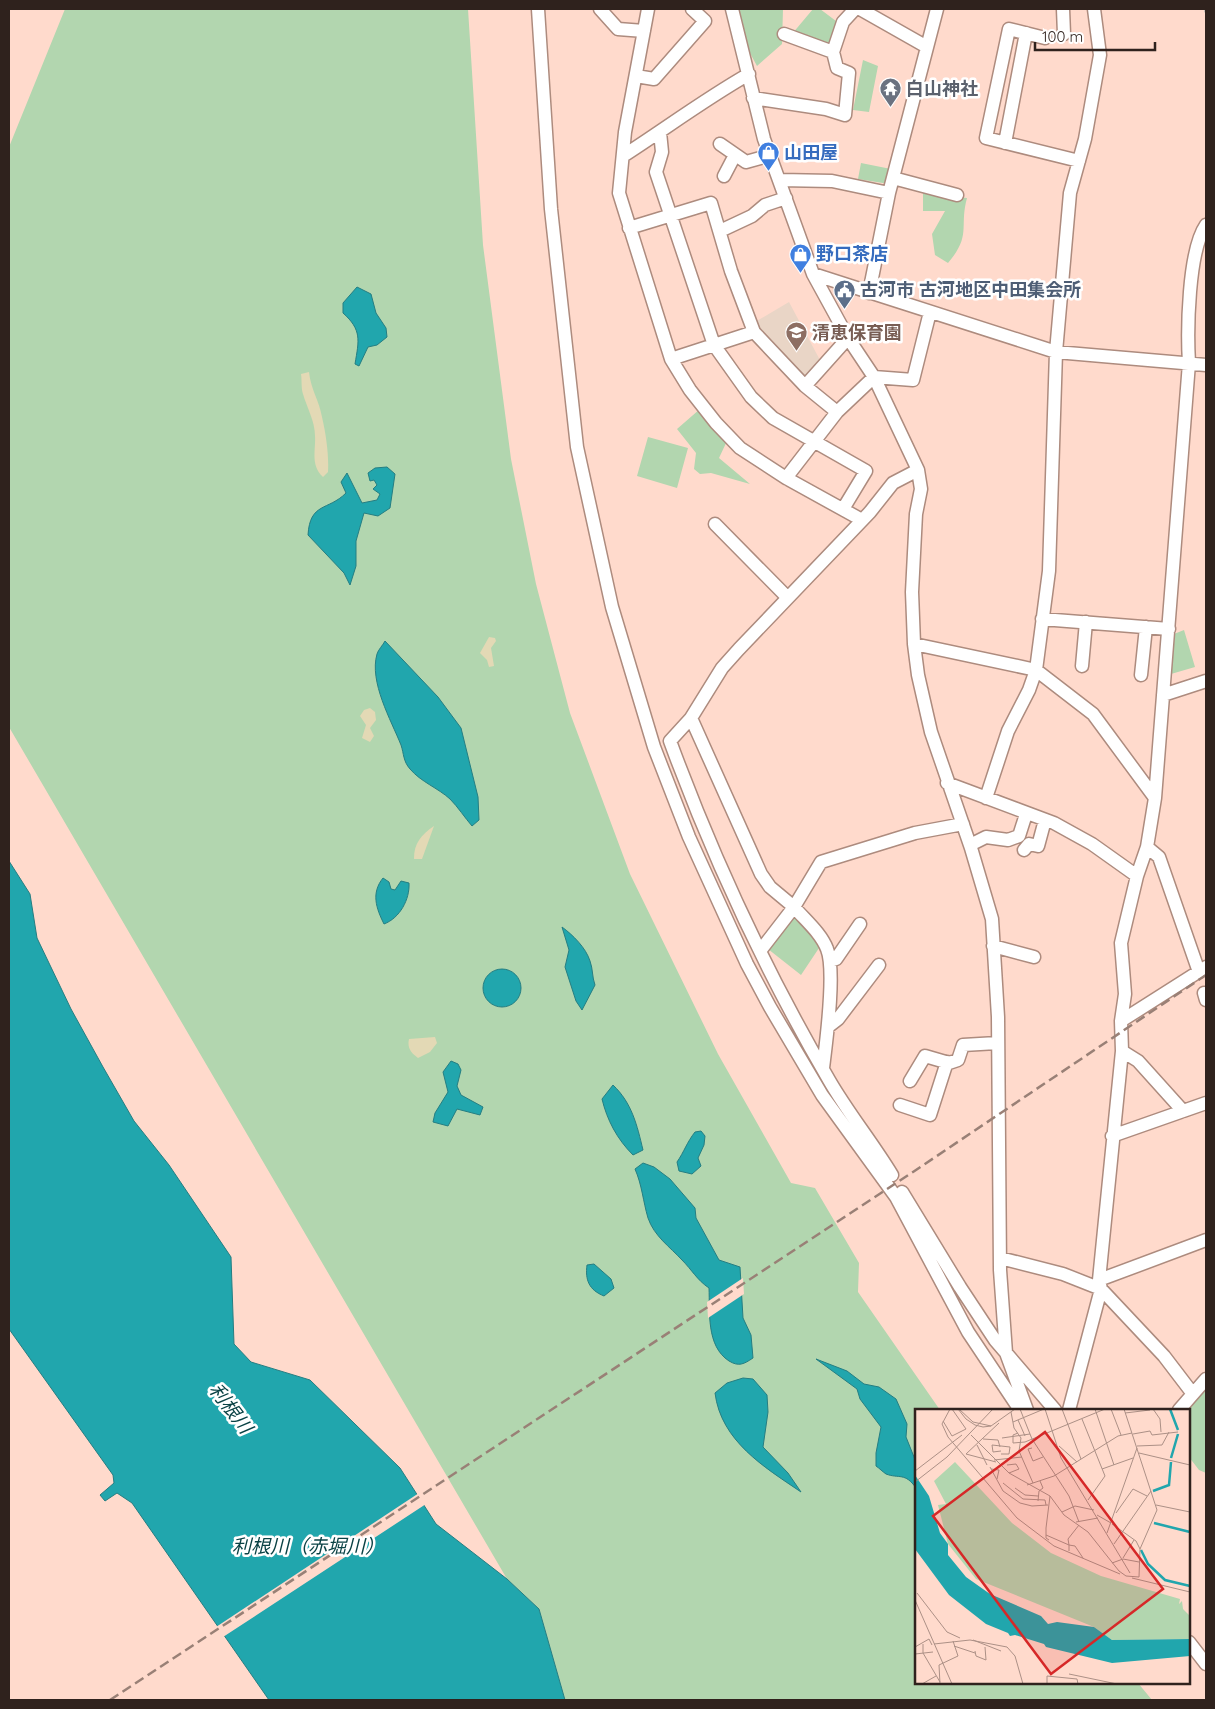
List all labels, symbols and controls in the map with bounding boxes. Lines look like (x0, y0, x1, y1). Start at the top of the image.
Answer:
scale bar (1035, 20, 1155, 52)
text: 100 m (1042, 27, 1083, 46)
temple icon: 白山神社 (878, 77, 902, 108)
place label: 白山神社 (906, 77, 978, 100)
shop icon: 山田屋 (756, 141, 780, 172)
place label: 山田屋 (784, 141, 838, 164)
shop icon: 野口茶店 (788, 242, 812, 273)
place label: 野口茶店 (816, 242, 888, 265)
public building icon: 古河市 古河地区中田集会所 (832, 278, 856, 309)
place label: 古河市 古河地区中田集会所 (860, 278, 1081, 301)
school or university icon: 清恵保育園 (784, 321, 808, 352)
place label: 清恵保育園 (812, 321, 902, 344)
water label: 利根川 (204, 1378, 259, 1440)
inset map (915, 1409, 1190, 1684)
water label: 利根川（赤堀川） (232, 1534, 384, 1558)

